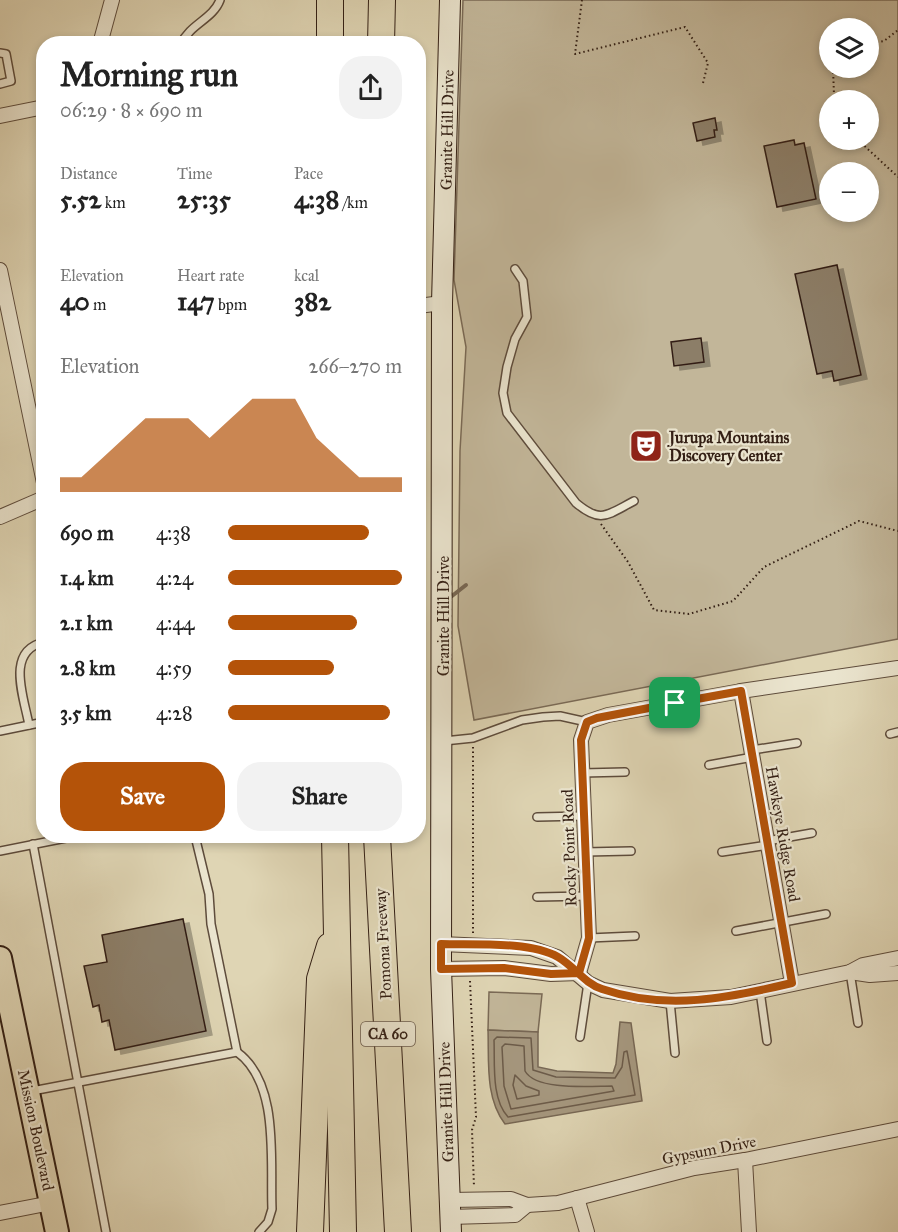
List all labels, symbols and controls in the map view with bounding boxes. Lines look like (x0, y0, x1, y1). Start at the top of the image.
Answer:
map controls (819, 18, 879, 222)
button: layers (819, 18, 879, 78)
text: Morning run (60, 55, 238, 95)
button: share (339, 56, 402, 119)
street label: Granite Hill Drive (436, 69, 458, 190)
button: + (819, 90, 879, 150)
text: 06:29 · 8 × 690 m (60, 98, 203, 122)
button: − (819, 162, 879, 222)
text: Distance (60, 164, 117, 183)
text: Time (177, 164, 212, 183)
text: Pace (294, 164, 323, 183)
text: 5.52 (60, 183, 101, 215)
text: 25:35 (177, 183, 231, 215)
text: 4:38 (294, 183, 339, 215)
text: km (101, 193, 126, 212)
text: /km (339, 193, 368, 212)
text: Elevation (60, 266, 124, 285)
text: Heart rate (177, 266, 244, 285)
text: kcal (294, 266, 319, 285)
text: 40 (60, 285, 90, 317)
text: 147 (177, 285, 215, 317)
text: 382 (294, 285, 331, 317)
text: m (90, 295, 107, 314)
text: bpm (215, 295, 247, 314)
text: Elevation (60, 354, 139, 378)
text: 266–270 m (308, 354, 402, 378)
theatre icon: Jurupa Mountains Discovery Center (628, 428, 664, 464)
place label: Jurupa Mountains Discovery Center (667, 428, 790, 466)
text: 690 m (60, 521, 114, 545)
text: 4:38 (156, 521, 191, 545)
street label: Granite Hill Drive (434, 555, 453, 676)
text: 1.4 km (60, 566, 114, 590)
text: 4:24 (156, 566, 193, 590)
text: 2.1 km (60, 611, 113, 635)
text: 4:44 (156, 611, 194, 635)
text: 2.8 km (60, 656, 115, 680)
text: 4:59 (156, 656, 192, 680)
pin (649, 677, 700, 728)
icon: arrive (658, 686, 691, 719)
text: 3.5 km (60, 701, 112, 725)
text: 4:28 (156, 701, 193, 725)
button: Save (60, 762, 225, 831)
button: Share (237, 762, 402, 831)
street label: Hawkeye Ridge Road (761, 765, 804, 904)
street label: Rocky Point Road (557, 789, 581, 907)
street label: Pomona Freeway (371, 888, 395, 1000)
road number: CA 60 (361, 1022, 415, 1046)
street label: Granite Hill Drive (434, 1041, 458, 1163)
street label: Mission Boulevard (14, 1068, 58, 1192)
street label: Gypsum Drive (660, 1132, 758, 1168)

